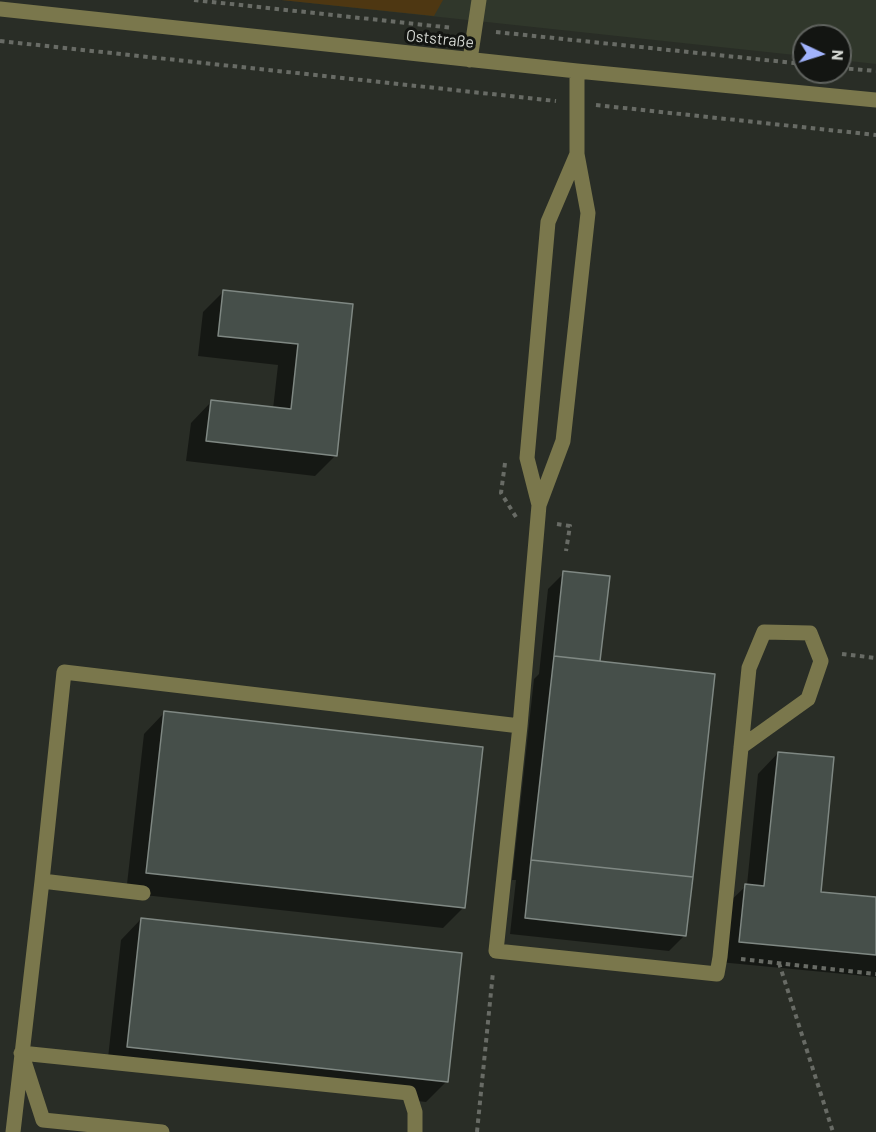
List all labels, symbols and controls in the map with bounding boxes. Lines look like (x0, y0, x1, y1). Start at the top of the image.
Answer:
north arrow (792, 24, 852, 84)
street label: Oststraße (405, 26, 475, 52)
text: N (829, 49, 848, 61)

